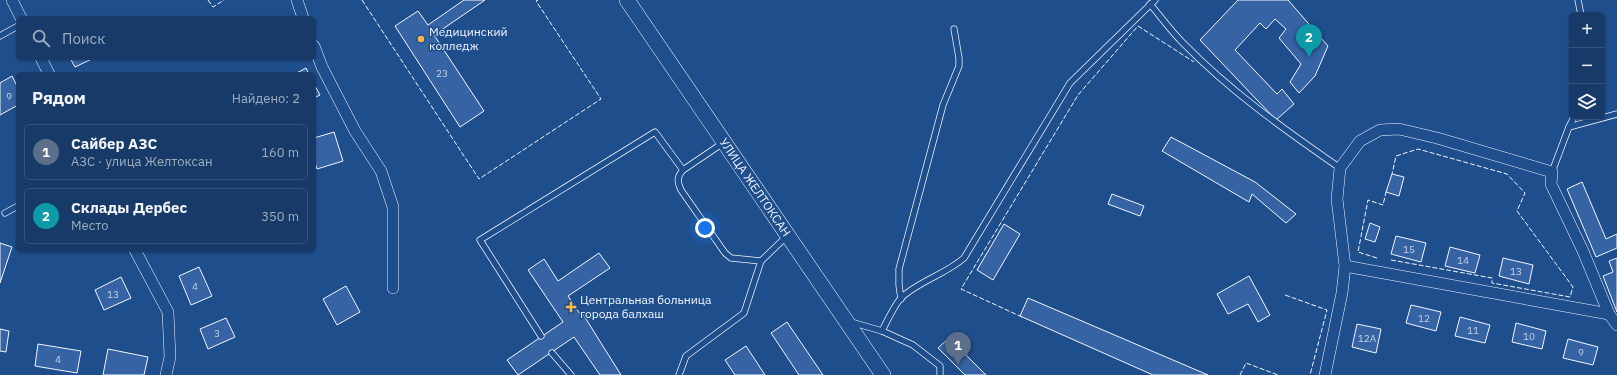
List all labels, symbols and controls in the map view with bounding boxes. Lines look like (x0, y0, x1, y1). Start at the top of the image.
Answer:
map controls (1569, 12, 1605, 120)
button: + (1569, 12, 1605, 48)
search box (16, 16, 316, 60)
place label: Медицинский колледж (429, 24, 508, 53)
pin: 2 (1296, 24, 1322, 57)
icon: search (30, 27, 52, 49)
text: Поиск (62, 29, 105, 48)
marker: Медицинский колледж (416, 34, 426, 44)
button: − (1569, 48, 1605, 84)
house number: 23 (436, 67, 448, 80)
button: layers (1569, 84, 1605, 120)
text: Рядом (32, 87, 86, 109)
house number: 9 (6, 90, 12, 103)
text: Найдено: 2 (232, 90, 300, 107)
text: Сайбер АЗС (71, 134, 157, 153)
street label: УЛИЦА ЖЕЛТОКСАН (717, 135, 794, 239)
text: 1 (42, 144, 50, 161)
text: 160 m (261, 144, 299, 161)
text: АЗС · улица Желтоксан (71, 153, 213, 170)
text: Склады Дербес (71, 198, 187, 217)
text: 2 (42, 208, 50, 225)
text: 350 m (261, 208, 299, 225)
text: Место (71, 217, 109, 234)
your location (695, 218, 715, 238)
house number: 15 (1403, 243, 1415, 256)
house number: 14 (1457, 254, 1469, 267)
house number: 13 (1510, 265, 1522, 278)
house number: 4 (192, 280, 198, 293)
house number: 13 (107, 288, 119, 301)
place label: Центральная больница города балхаш (580, 292, 712, 321)
marker: Центральная больница города балхаш (565, 301, 577, 313)
house number: 12 (1418, 312, 1430, 325)
house number: 11 (1467, 324, 1479, 337)
house number: 3 (214, 327, 220, 340)
house number: 10 (1523, 330, 1535, 343)
pin: 1 (945, 332, 971, 365)
house number: 12А (1358, 332, 1377, 345)
house number: 9 (1578, 346, 1584, 359)
house number: 4 (55, 353, 61, 366)

